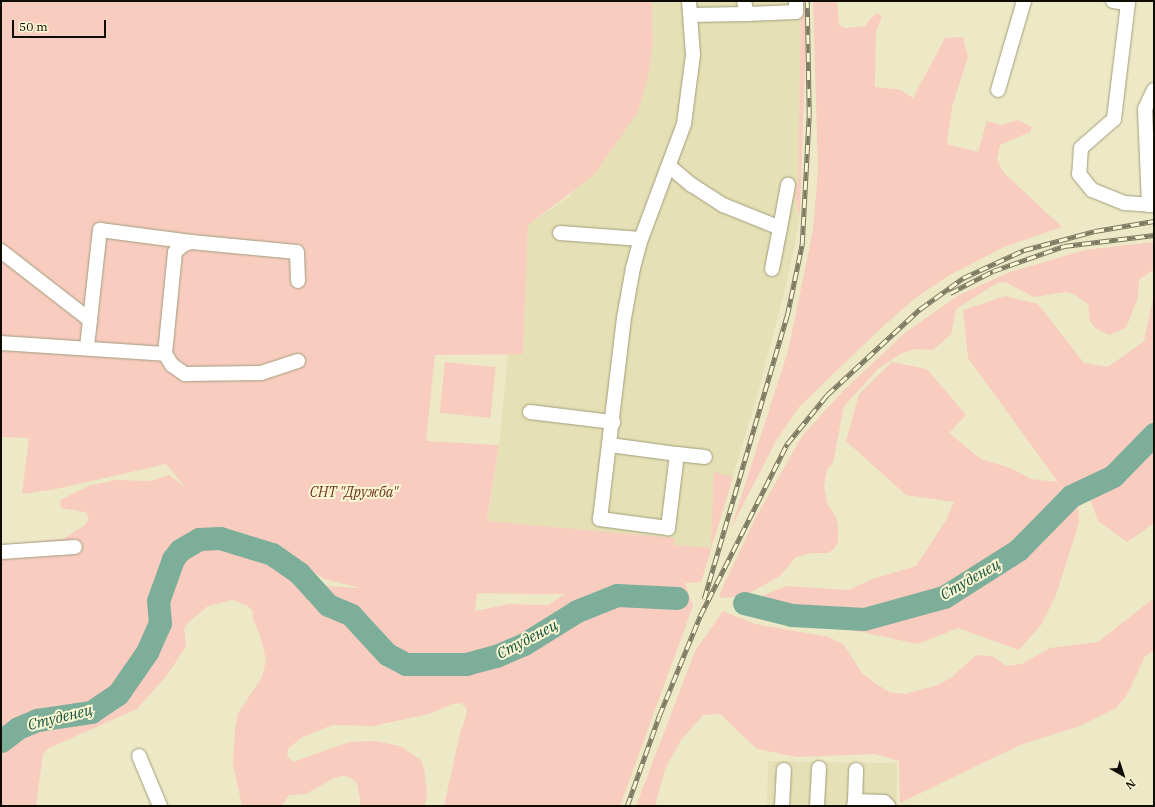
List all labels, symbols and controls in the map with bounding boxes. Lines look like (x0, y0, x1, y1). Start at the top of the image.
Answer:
scale bar (14, 12, 108, 38)
text: 50 m (19, 19, 48, 34)
park label: СНТ "Дружба" (310, 484, 398, 500)
water label: Студенец (937, 555, 1003, 603)
water label: Студенец (494, 616, 560, 662)
water label: Студенец (26, 700, 94, 734)
north arrow (1103, 755, 1143, 795)
text: N (1123, 776, 1138, 792)

